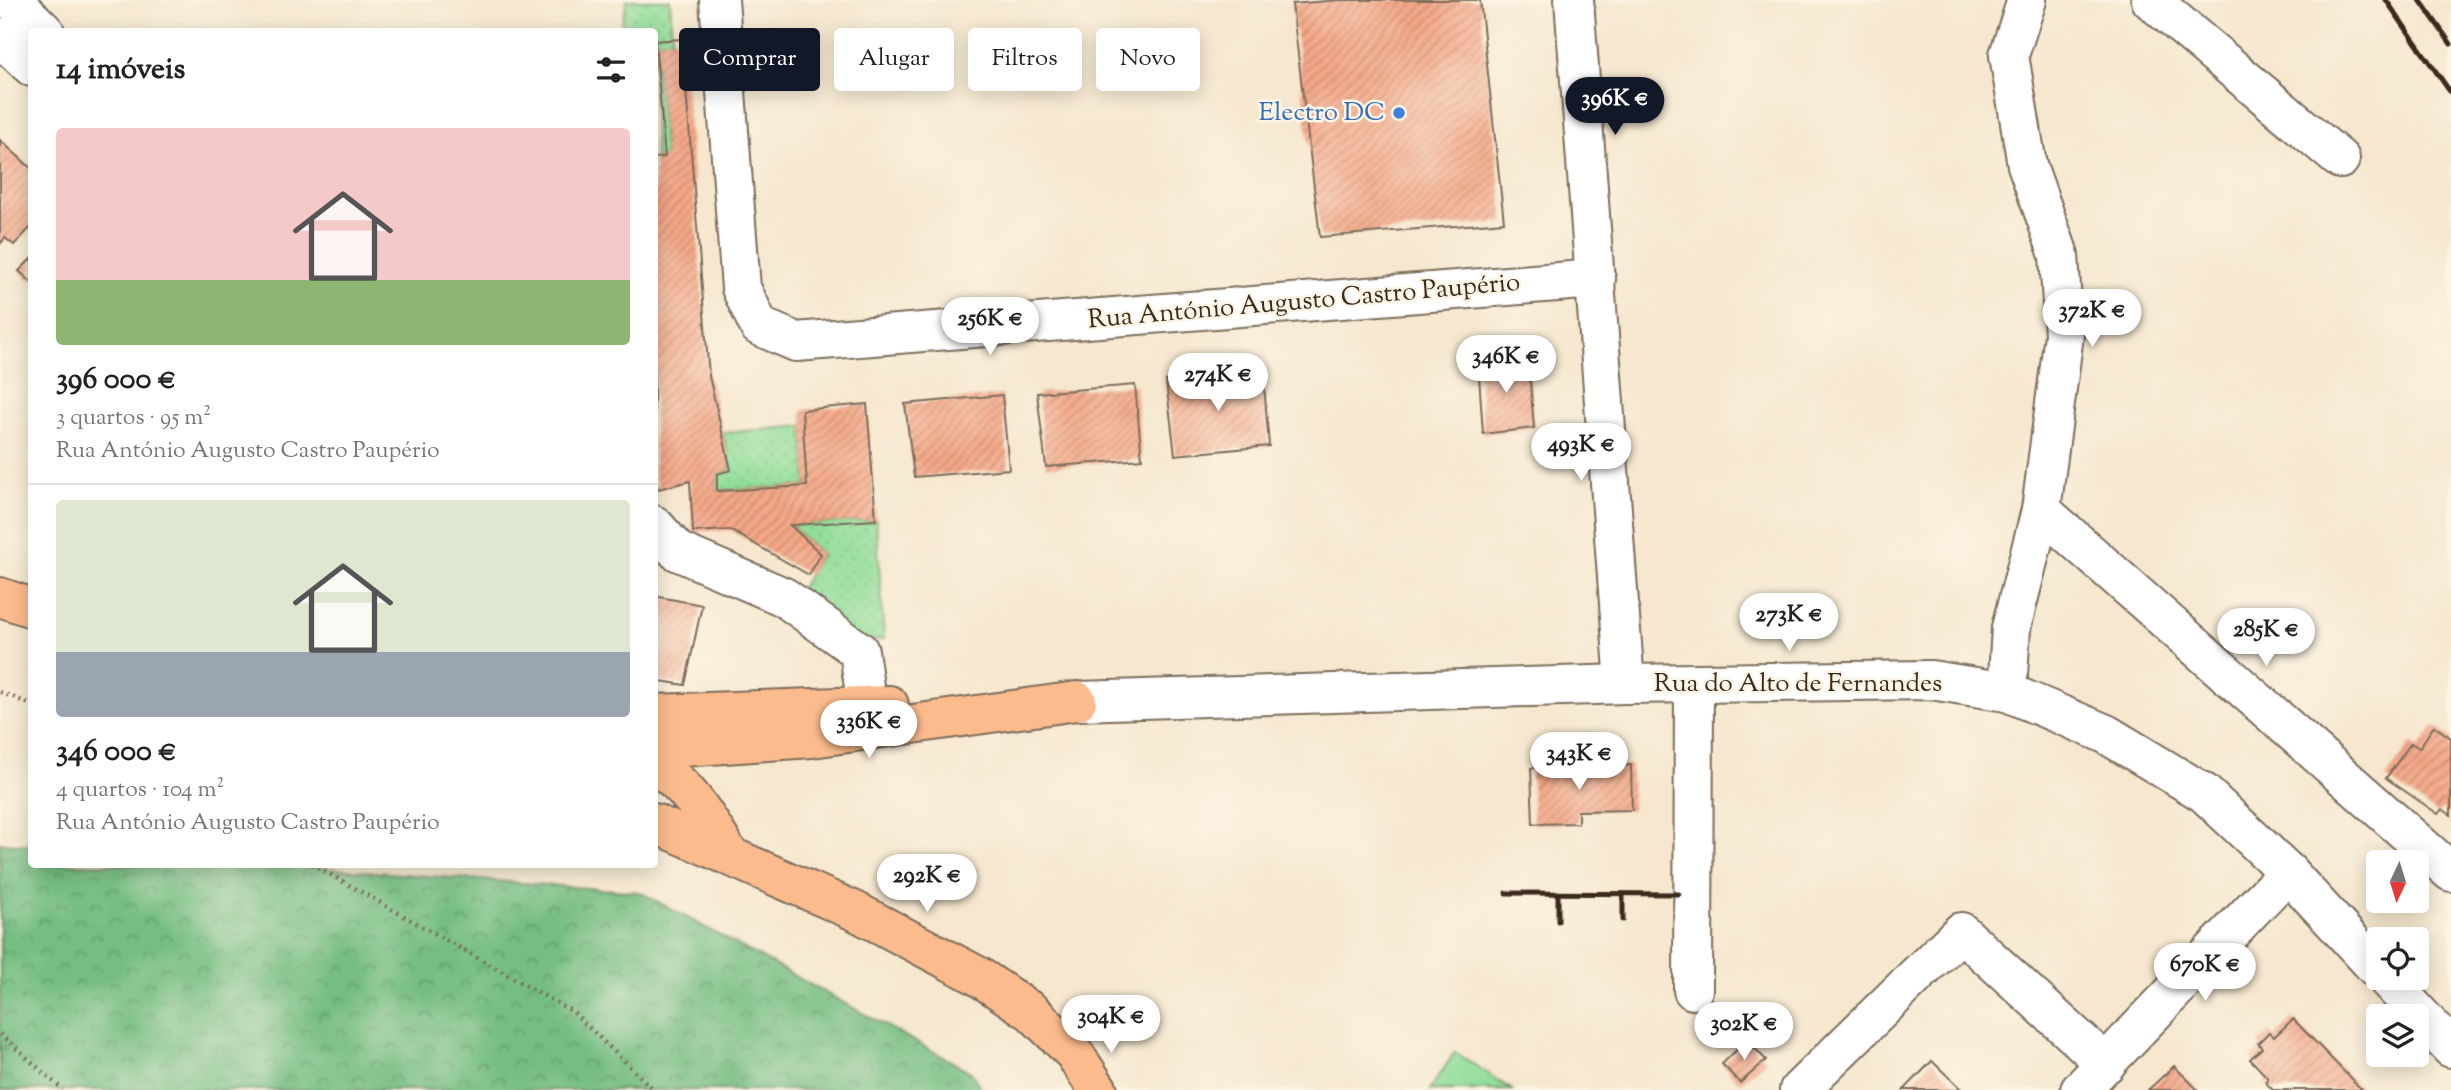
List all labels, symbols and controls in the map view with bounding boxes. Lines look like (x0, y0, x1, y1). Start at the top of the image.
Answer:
chip: Comprar (679, 28, 820, 91)
chip: Alugar (834, 28, 954, 91)
chip: Filtros (968, 28, 1082, 91)
chip: Novo (1096, 28, 1200, 91)
text: 14 imóveis (56, 49, 185, 92)
icon: filters (592, 51, 630, 89)
pin: 396K € (1558, 78, 1672, 137)
text: 396K € (1581, 83, 1649, 116)
place label: Electro DC (1259, 95, 1385, 132)
marker: Electro DC (1391, 105, 1407, 121)
icon: home (280, 173, 406, 299)
street label: Rua António Augusto Castro Paupério (1086, 265, 1522, 339)
pin: 372K € (2035, 290, 2149, 349)
text: 372K € (2058, 295, 2126, 328)
pin: 256K € (933, 298, 1047, 357)
text: 256K € (957, 303, 1023, 336)
pin: 346K € (1449, 336, 1563, 395)
text: 346K € (1472, 341, 1540, 374)
pin: 274K € (1161, 354, 1275, 413)
text: 396 000 € (56, 359, 176, 402)
text: 274K € (1184, 359, 1252, 392)
text: 3 quartos · 95 m² (56, 402, 211, 435)
pin: 493K € (1524, 424, 1638, 483)
text: 493K € (1547, 429, 1615, 462)
text: Rua António Augusto Castro Paupério (56, 435, 440, 468)
icon: home (280, 545, 406, 671)
pin: 273K € (1732, 594, 1846, 653)
text: 273K € (1755, 599, 1823, 632)
pin: 285K € (2209, 608, 2323, 668)
text: 285K € (2233, 614, 2299, 647)
street label: Rua do Alto de Fernandes (1654, 666, 1942, 703)
pin: 336K € (812, 700, 926, 760)
text: 336K € (836, 706, 902, 739)
text: 346 000 € (56, 731, 177, 774)
pin: 343K € (1522, 732, 1636, 792)
text: 343K € (1546, 738, 1612, 771)
text: 4 quartos · 104 m² (56, 774, 224, 807)
text: Rua António Augusto Castro Paupério (56, 807, 440, 840)
north arrow (2366, 850, 2429, 914)
map controls (2366, 850, 2429, 1067)
pin: 292K € (870, 855, 984, 914)
text: 292K € (893, 860, 961, 893)
button: locate (2366, 927, 2429, 990)
pin: 670K € (2148, 944, 2262, 1003)
text: 670K € (2170, 949, 2240, 982)
pin: 304K € (1054, 996, 1168, 1055)
text: 304K € (1077, 1001, 1145, 1034)
pin: 302K € (1687, 1002, 1801, 1062)
button: layers (2366, 1004, 2429, 1067)
text: 302K € (1710, 1008, 1778, 1041)

